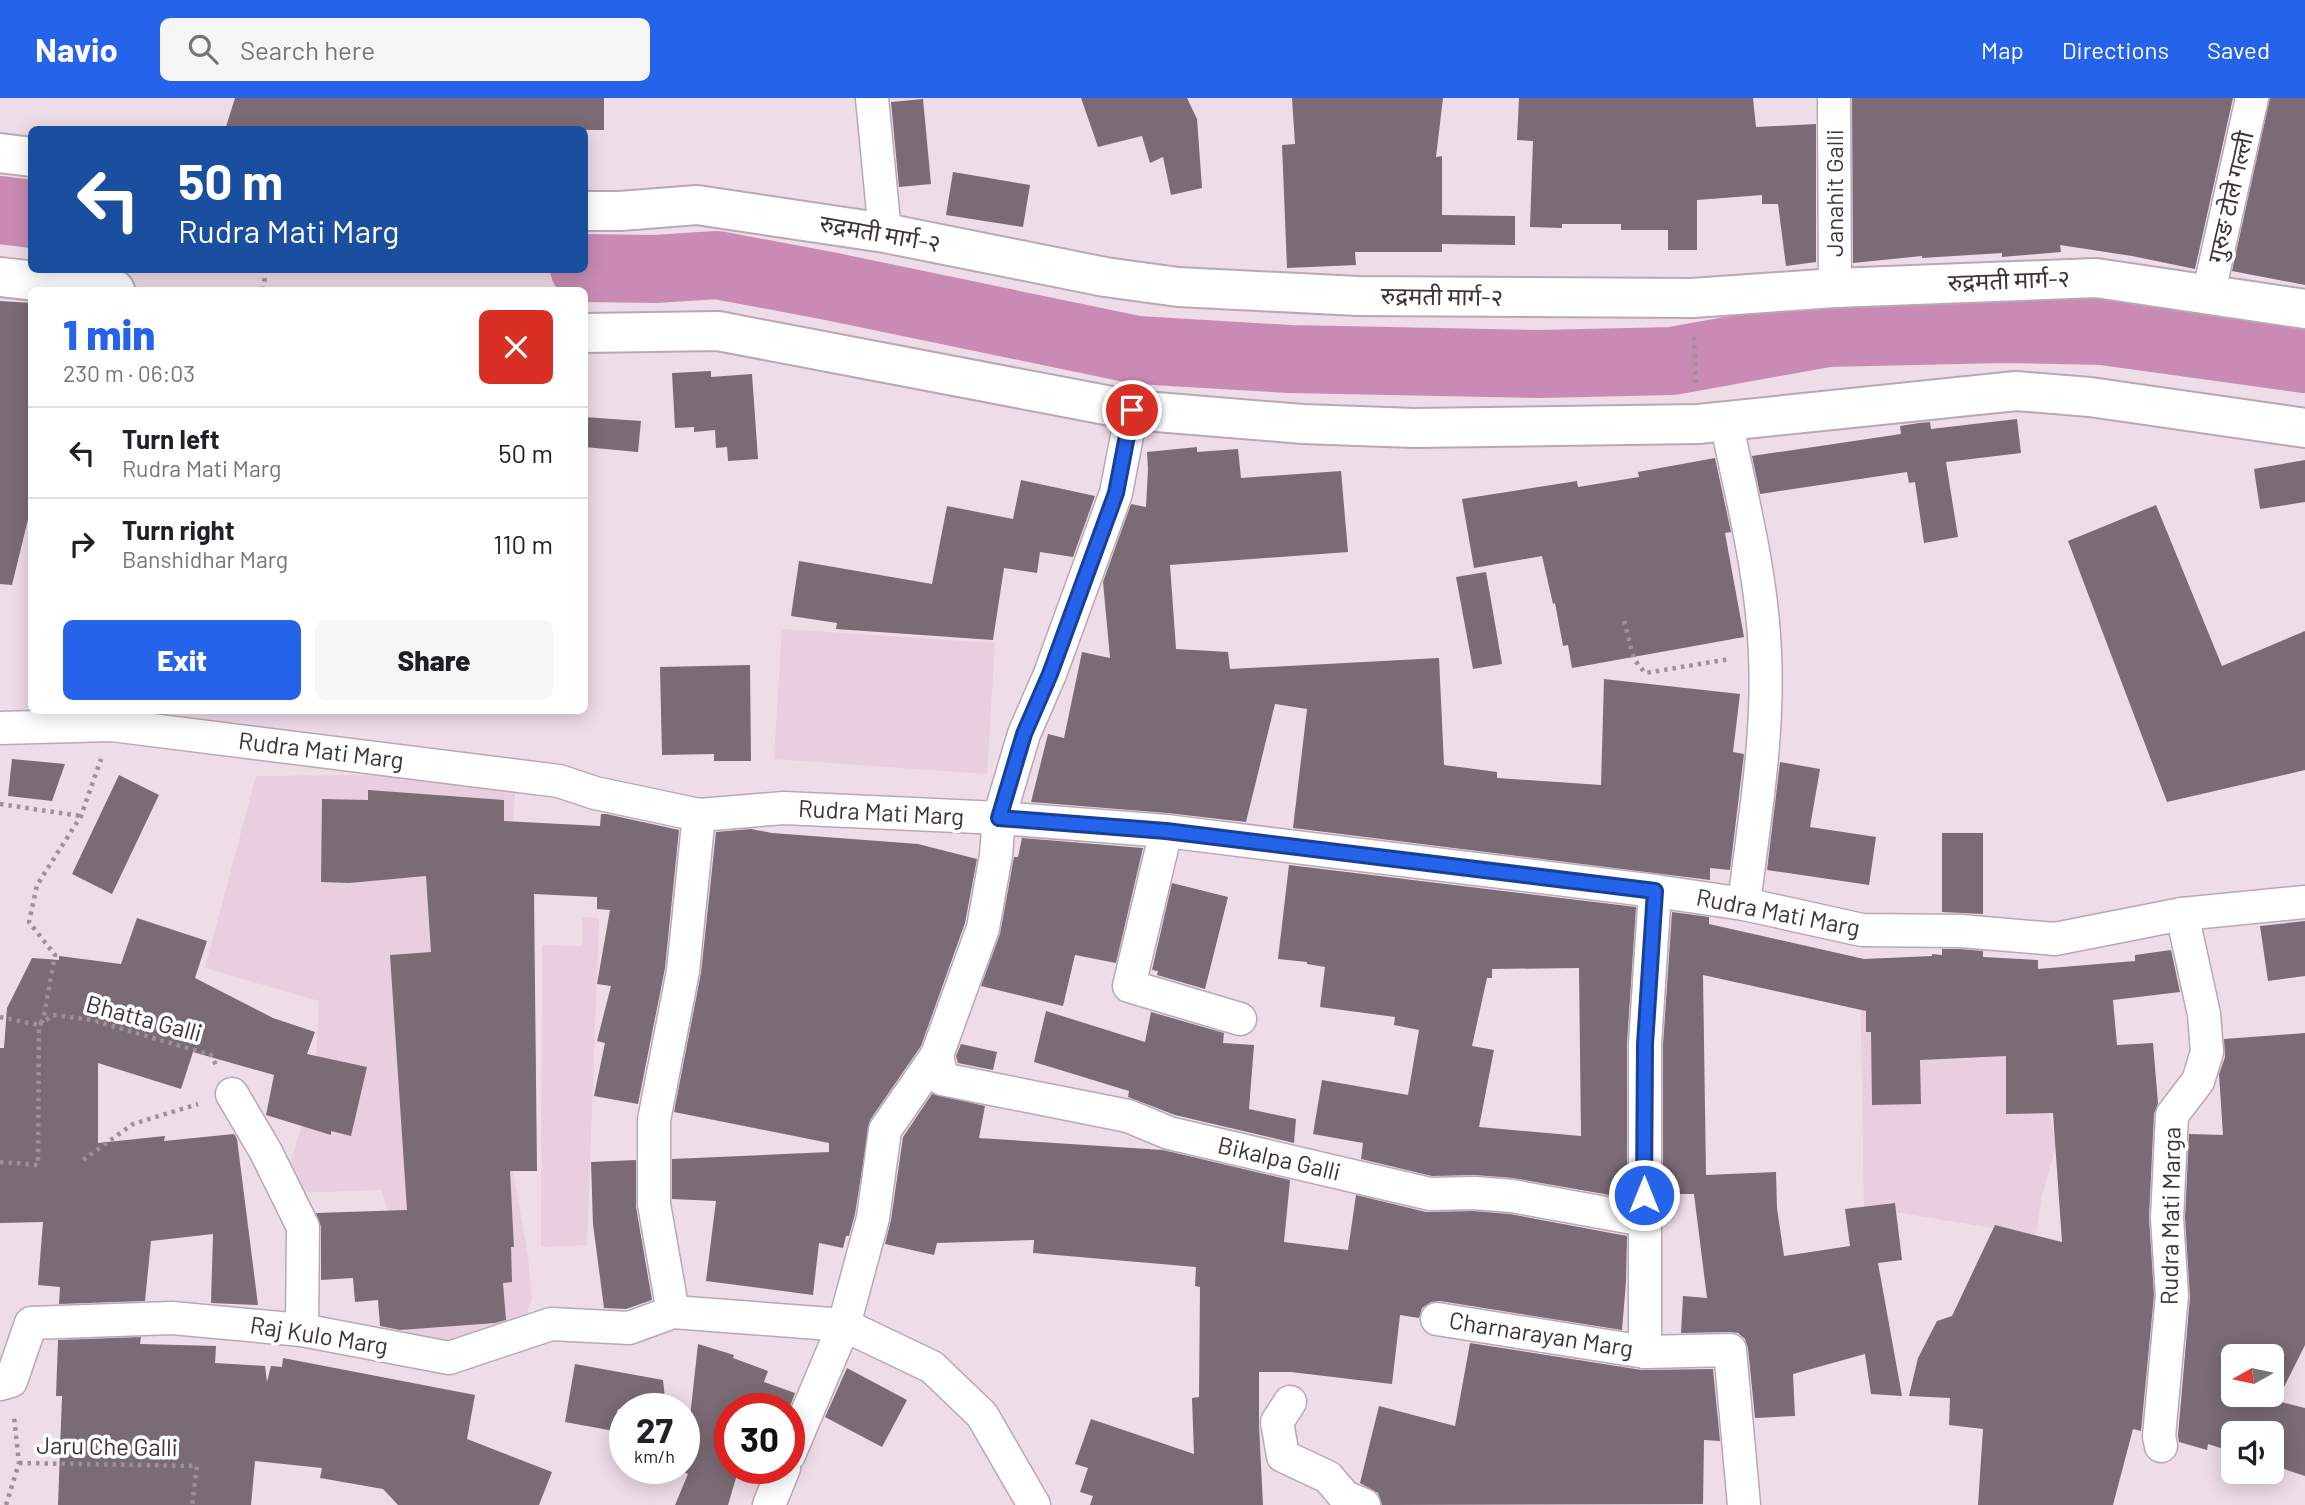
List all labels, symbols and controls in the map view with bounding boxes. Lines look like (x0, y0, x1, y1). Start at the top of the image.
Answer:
search box (160, 18, 650, 81)
text: Navio (35, 29, 118, 69)
icon: search (184, 30, 222, 68)
text: Search here (240, 34, 375, 65)
text: Map (1981, 35, 2024, 64)
text: Directions (2062, 35, 2169, 64)
text: Saved (2207, 35, 2270, 64)
street label: गुरुङ टोले गल्ली (2200, 127, 2261, 266)
street label: Janahit Galli (1819, 129, 1848, 257)
text: 50 m (178, 151, 283, 210)
icon: left (63, 154, 154, 245)
street label: रुद्रमती मार्ग-२ (818, 208, 943, 257)
text: Rudra Mati Marg (178, 211, 399, 249)
street label: रुद्रमती मार्ग-२ (1947, 263, 2071, 296)
street label: रुद्रमती मार्ग-२ (1381, 280, 1503, 311)
text: 1 min (63, 308, 155, 358)
button: close (479, 310, 553, 384)
text: 230 m · 06:03 (63, 359, 195, 387)
pin (1102, 380, 1162, 440)
icon: arrive (1113, 391, 1151, 429)
text: Turn left (122, 423, 220, 454)
icon: left (63, 434, 101, 472)
text: 50 m (498, 437, 553, 468)
text: Rudra Mati Marg (122, 454, 281, 482)
text: Turn right (122, 514, 235, 545)
icon: right (63, 525, 101, 563)
text: 110 m (493, 528, 553, 559)
text: Banshidhar Marg (122, 545, 288, 573)
button: Exit (63, 620, 301, 700)
button: Share (315, 620, 553, 700)
street label: Rudra Mati Marg (237, 725, 405, 774)
street label: Rudra Mati Marg (797, 793, 965, 830)
street label: Rudra Mati Marg (1694, 881, 1863, 942)
street label: Bhatta Galli (83, 988, 205, 1047)
street label: Rudra Mati Marga (2153, 1127, 2186, 1305)
street label: Bikalpa Galli (1215, 1129, 1344, 1186)
position arrow (1607, 1158, 1681, 1232)
street label: Charnarayan Marg (1447, 1305, 1635, 1362)
street label: Raj Kulo Marg (248, 1309, 390, 1360)
north arrow (2221, 1344, 2284, 1407)
map controls (2221, 1344, 2284, 1484)
speed limit sign: 30 (714, 1393, 805, 1484)
text: 27 (636, 1408, 673, 1450)
button: sound (2221, 1421, 2284, 1484)
street label: Jaru Che Galli (36, 1430, 178, 1461)
text: km/h (634, 1445, 675, 1467)

